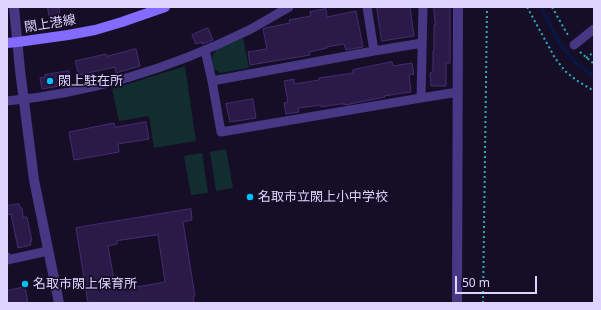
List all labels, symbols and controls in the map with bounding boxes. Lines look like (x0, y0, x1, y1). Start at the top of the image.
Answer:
street label: 閖上港線 (23, 12, 77, 36)
place label: 閖上駐在所 (58, 73, 123, 89)
marker: 閖上駐在所 (45, 76, 55, 86)
place label: 名取市立閖上小中学校 (258, 189, 388, 205)
marker: 名取市立閖上小中学校 (245, 192, 255, 202)
scale bar (457, 268, 539, 294)
text: 50 m (462, 274, 490, 291)
place label: 名取市閖上保育所 (33, 276, 137, 292)
marker: 名取市閖上保育所 (20, 279, 30, 289)

